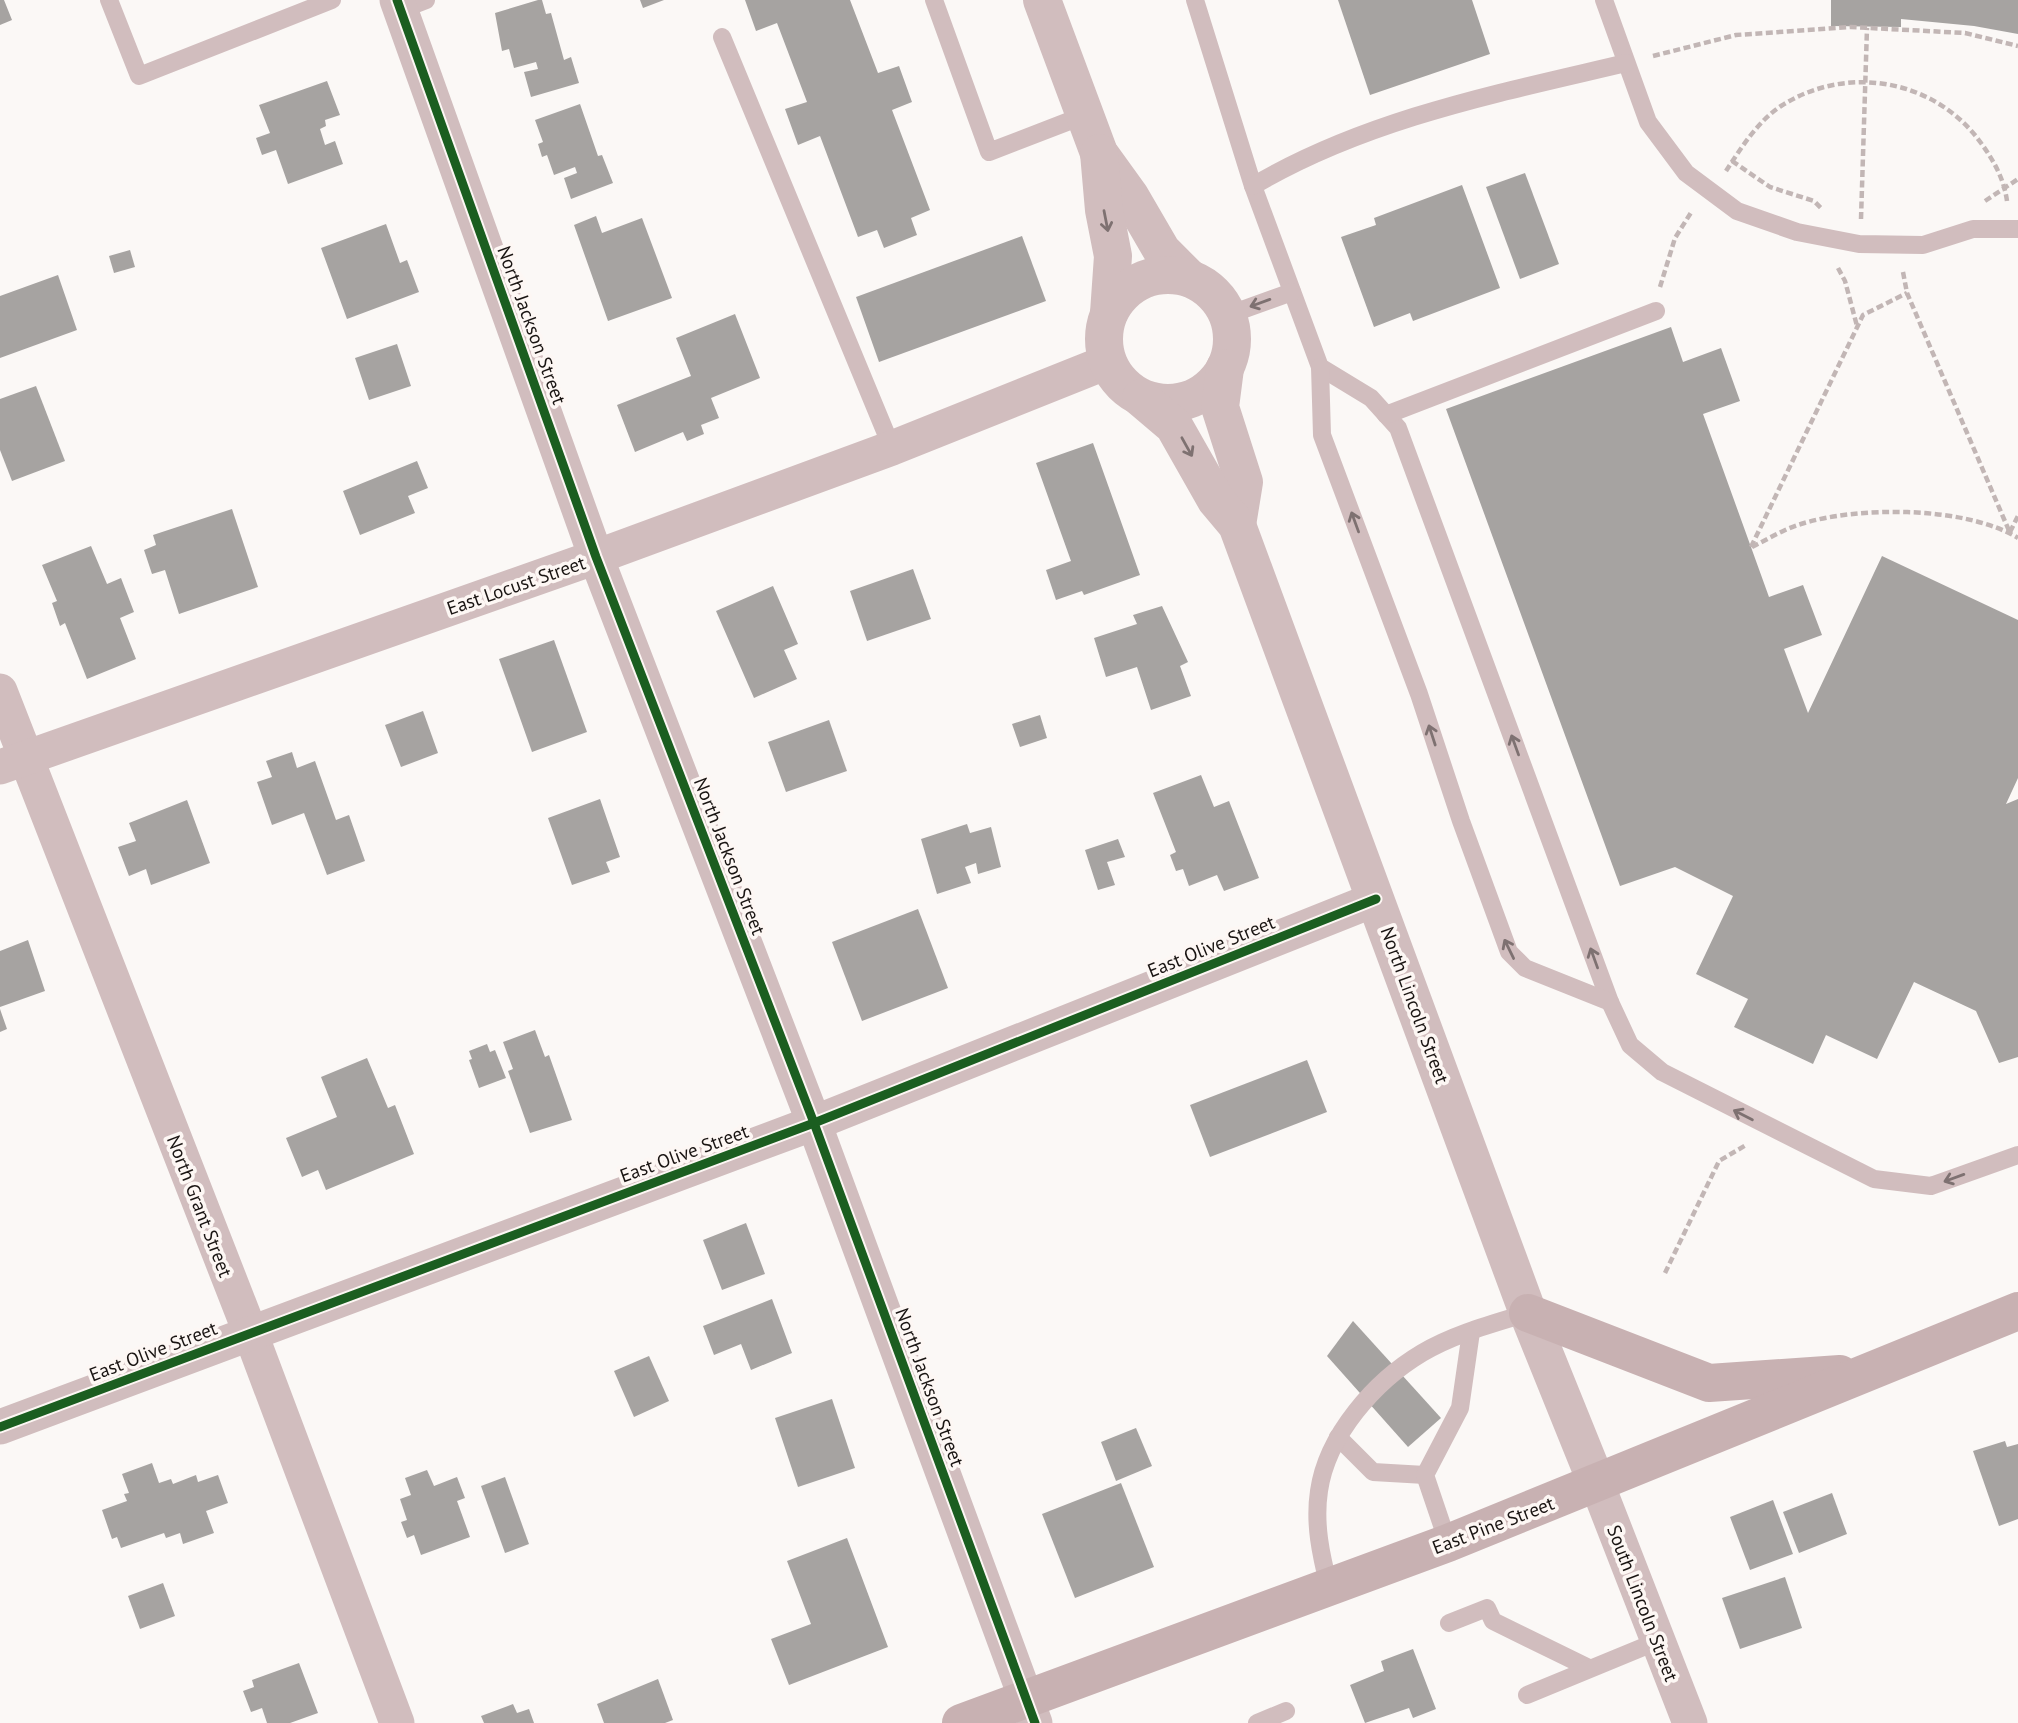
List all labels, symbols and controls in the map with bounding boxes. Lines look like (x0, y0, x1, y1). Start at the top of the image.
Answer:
one-way arrow (1100, 209, 1113, 232)
street label: North Jackson Street (492, 243, 572, 408)
one-way arrow (1249, 298, 1271, 311)
one-way arrow (1181, 436, 1194, 457)
one-way arrow (1347, 511, 1360, 533)
street label: East Locust Street (444, 550, 589, 620)
one-way arrow (1425, 725, 1438, 747)
one-way arrow (1508, 735, 1520, 756)
street label: North Jackson Street (689, 774, 771, 939)
street label: East Olive Street (1144, 909, 1279, 982)
street label: North Lincoln Street (1375, 923, 1455, 1087)
one-way arrow (1502, 939, 1516, 960)
one-way arrow (1587, 948, 1599, 970)
one-way arrow (1733, 1108, 1754, 1122)
street label: East Olive Street (616, 1118, 752, 1187)
street label: North Grant Street (162, 1132, 238, 1281)
one-way arrow (1943, 1173, 1965, 1185)
street label: North Jackson Street (890, 1305, 970, 1470)
street label: East Olive Street (86, 1315, 221, 1386)
street label: East Pine Street (1429, 1491, 1558, 1559)
street label: South Lincoln Street (1602, 1521, 1684, 1685)

